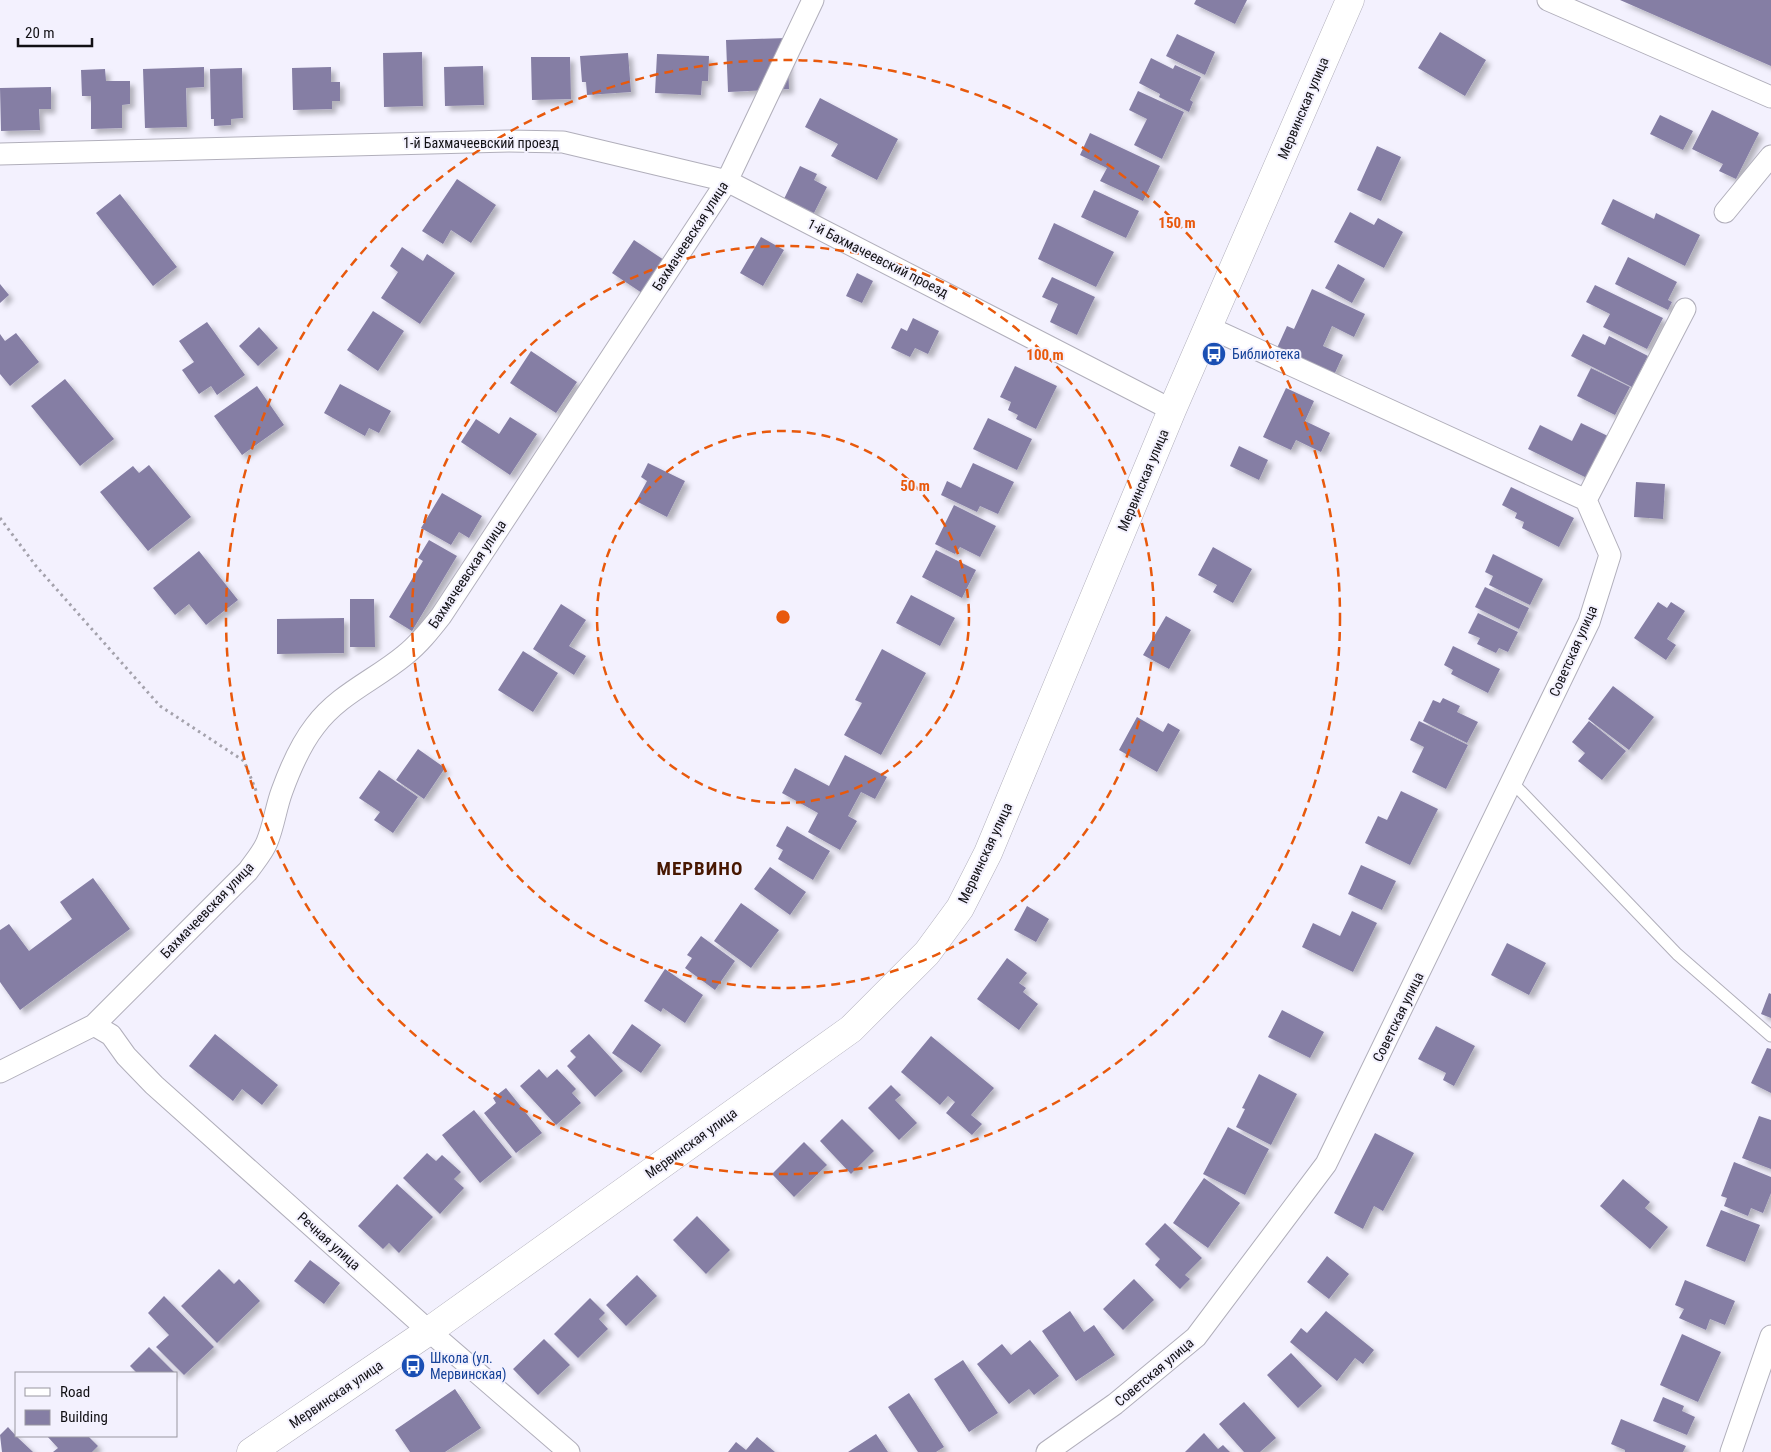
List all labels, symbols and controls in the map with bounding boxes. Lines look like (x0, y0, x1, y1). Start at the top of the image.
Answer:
scale bar (18, 15, 91, 47)
text: 20 m (25, 24, 55, 42)
street label: Мервинская улица (1274, 55, 1332, 161)
street label: 1-й Бахмачеевский проезд (403, 135, 559, 151)
street label: Бахмачеевская улица (649, 178, 731, 294)
text: 150 m (1158, 214, 1196, 232)
street label: 1-й Бахмачеевский проезд (805, 215, 952, 301)
bus stop icon: Библиотека (1201, 341, 1227, 367)
text: 100 m (1026, 346, 1064, 364)
place label: Библиотека (1232, 346, 1300, 362)
street label: Мервинская улица (1114, 427, 1172, 533)
text: 50 m (900, 477, 930, 495)
street label: Бахмачеевская улица (425, 517, 509, 631)
street label: Советская улица (1546, 603, 1600, 699)
centre of rings (774, 608, 792, 626)
street label: Мервинская улица (955, 800, 1015, 906)
district label: МЕРВИНО (657, 857, 743, 880)
street label: Бахмачеевская улица (157, 859, 257, 961)
street label: Советская улица (1369, 970, 1427, 1064)
street label: Мервинская улица (642, 1104, 740, 1182)
street label: Речная улица (294, 1209, 364, 1273)
street label: Советская улица (1111, 1334, 1197, 1410)
place label: Школа (ул. Мервинская) (430, 1350, 506, 1383)
bus stop icon: Школа (ул. Мервинская) (400, 1353, 426, 1379)
street label: Мервинская улица (286, 1357, 386, 1431)
legend (15, 1372, 178, 1437)
text: Road (60, 1383, 90, 1401)
text: Building (60, 1408, 108, 1426)

